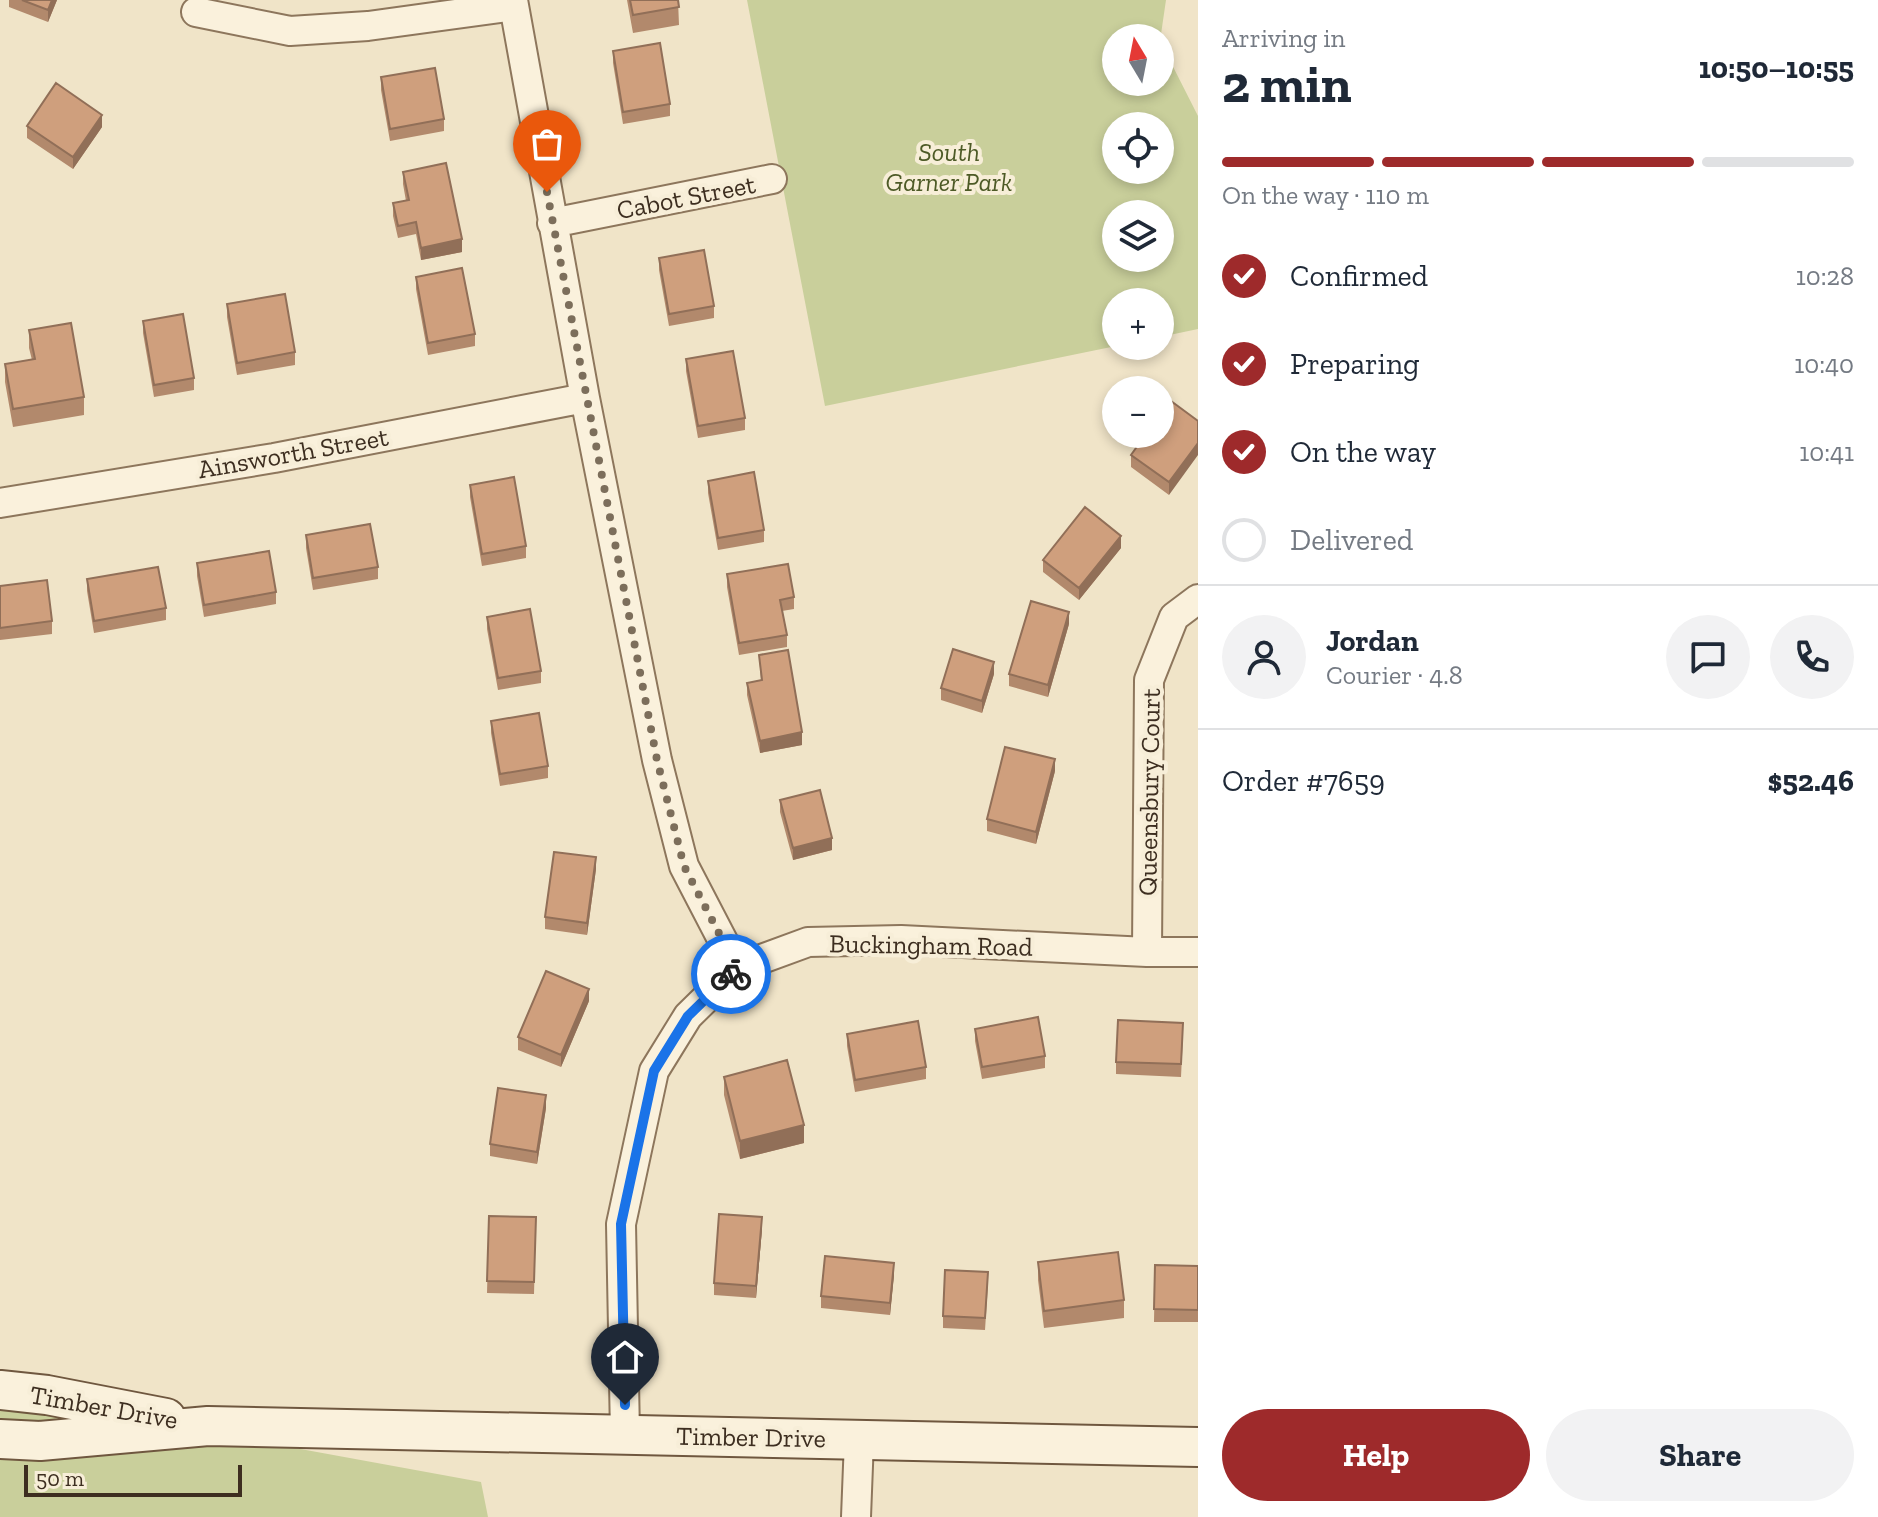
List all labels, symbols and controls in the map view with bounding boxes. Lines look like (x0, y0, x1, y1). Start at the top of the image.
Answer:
text: Arriving in (1222, 22, 1345, 54)
north arrow (1102, 24, 1174, 96)
map controls (1102, 24, 1174, 448)
text: 10:50–10:55 (1699, 50, 1854, 86)
text: 2 min (1222, 53, 1352, 115)
pin (513, 110, 581, 192)
button: locate (1102, 112, 1174, 184)
icon: bag (525, 122, 569, 166)
park label: South Garner Park (886, 136, 1012, 198)
street label: Cabot Street (614, 168, 758, 226)
text: On the way · 110 m (1222, 179, 1429, 211)
button: layers (1102, 200, 1174, 272)
icon: check (1222, 254, 1266, 298)
text: Confirmed (1290, 258, 1428, 294)
text: 10:28 (1796, 260, 1854, 292)
button: + (1102, 288, 1174, 360)
icon: check (1222, 342, 1266, 386)
text: Preparing (1290, 346, 1420, 382)
text: 10:40 (1794, 348, 1854, 380)
button: − (1102, 376, 1174, 448)
street label: Ainsworth Street (195, 420, 391, 485)
icon: check (1222, 430, 1266, 474)
text: On the way (1290, 434, 1436, 470)
text: 10:41 (1799, 436, 1854, 468)
text: Delivered (1290, 522, 1413, 558)
button: person (1222, 615, 1306, 699)
button: chat (1666, 615, 1750, 699)
button: phone (1770, 615, 1854, 699)
text: Jordan (1326, 623, 1419, 659)
text: Courier · 4.8 (1326, 659, 1463, 691)
street label: Queensbury Court (1131, 688, 1167, 896)
text: Order #7659 (1222, 763, 1385, 799)
text: $52.46 (1767, 763, 1854, 799)
street label: Buckingham Road (829, 927, 1033, 963)
courier (691, 934, 771, 1014)
icon: bike (709, 952, 753, 996)
pin (591, 1323, 659, 1405)
icon: home (603, 1335, 647, 1379)
street label: Timber Drive (28, 1378, 180, 1436)
button: Help (1222, 1409, 1530, 1501)
button: Share (1546, 1409, 1854, 1501)
street label: Timber Drive (676, 1420, 826, 1454)
scale bar (24, 1461, 242, 1497)
text: 50 m (36, 1465, 84, 1492)

